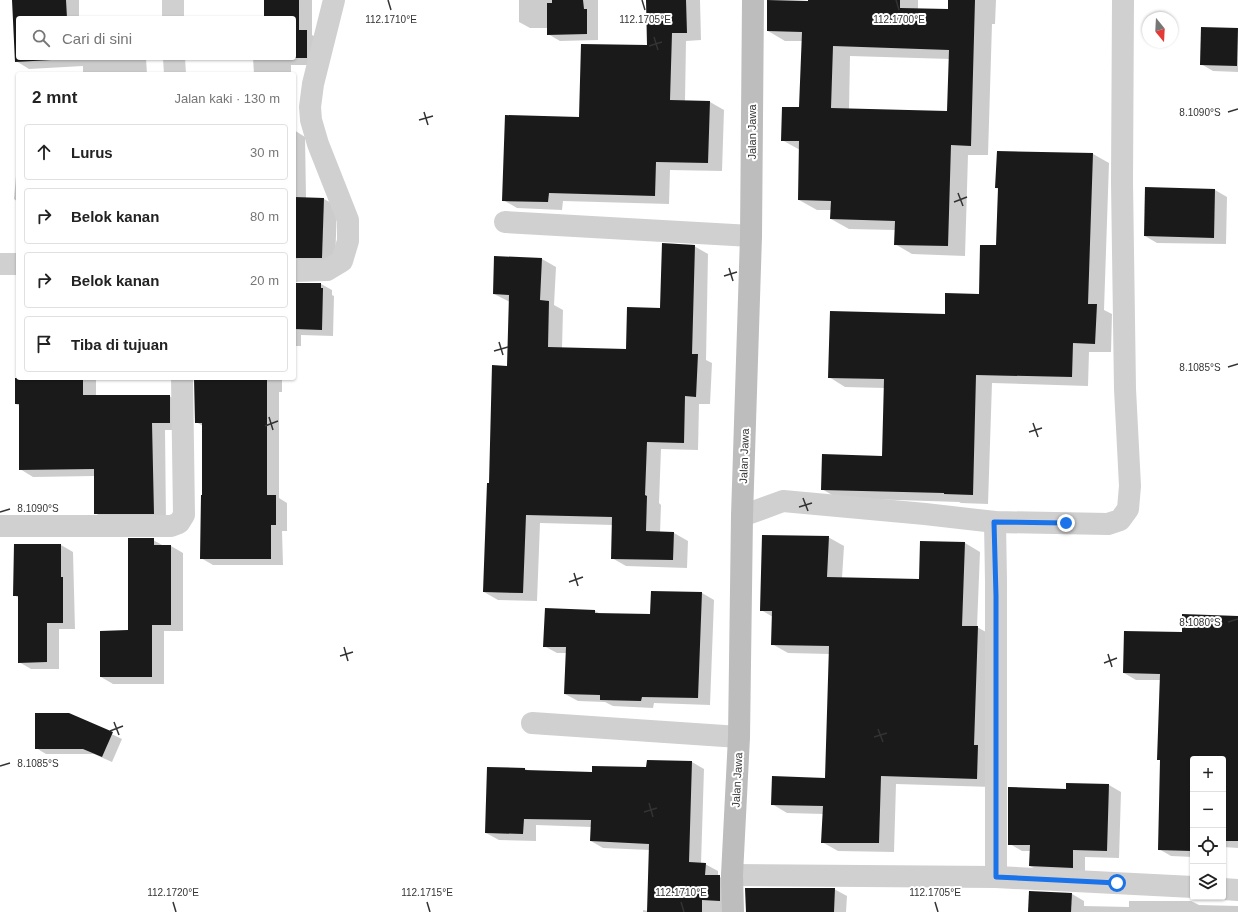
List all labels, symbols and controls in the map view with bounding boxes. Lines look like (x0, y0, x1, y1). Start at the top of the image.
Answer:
north arrow (1142, 12, 1178, 48)
text: 112.1710°E (365, 14, 417, 25)
text: 112.1705°E (619, 14, 671, 25)
text: 112.1700°E (873, 14, 925, 25)
search box (16, 16, 296, 60)
icon: search (30, 27, 52, 49)
text: Cari di sini (62, 30, 132, 47)
text: 2 mnt (32, 88, 77, 107)
text: Jalan kaki · 130 m (175, 91, 280, 106)
street label: Jalan Jawa (746, 104, 758, 160)
text: 8.1090°S (1179, 107, 1221, 118)
icon: ahead (33, 141, 55, 163)
text: Lurus (71, 144, 113, 161)
text: 30 m (250, 145, 279, 160)
icon: right (33, 205, 55, 227)
text: Belok kanan (71, 208, 159, 225)
text: 80 m (250, 209, 279, 224)
icon: right (33, 269, 55, 291)
text: Belok kanan (71, 272, 159, 289)
text: 20 m (250, 273, 279, 288)
icon: arrive (33, 333, 55, 355)
text: Tiba di tujuan (71, 336, 168, 353)
text: 8.1085°S (1179, 362, 1221, 373)
street label: Jalan Jawa (737, 427, 751, 484)
text: 8.1090°S (17, 503, 59, 514)
route end (1057, 514, 1075, 532)
text: 8.1080°S (1179, 617, 1221, 628)
street label: Jalan Jawa (730, 751, 744, 808)
map controls (1190, 756, 1226, 900)
button: + (1190, 756, 1226, 792)
text: 8.1085°S (17, 758, 59, 769)
button: − (1190, 792, 1226, 828)
button: locate (1190, 828, 1226, 864)
button: layers (1190, 864, 1226, 900)
route start (1108, 874, 1126, 892)
text: 112.1720°E (147, 887, 199, 898)
text: 112.1715°E (401, 887, 453, 898)
text: 112.1710°E (655, 887, 707, 898)
text: 112.1705°E (909, 887, 961, 898)

